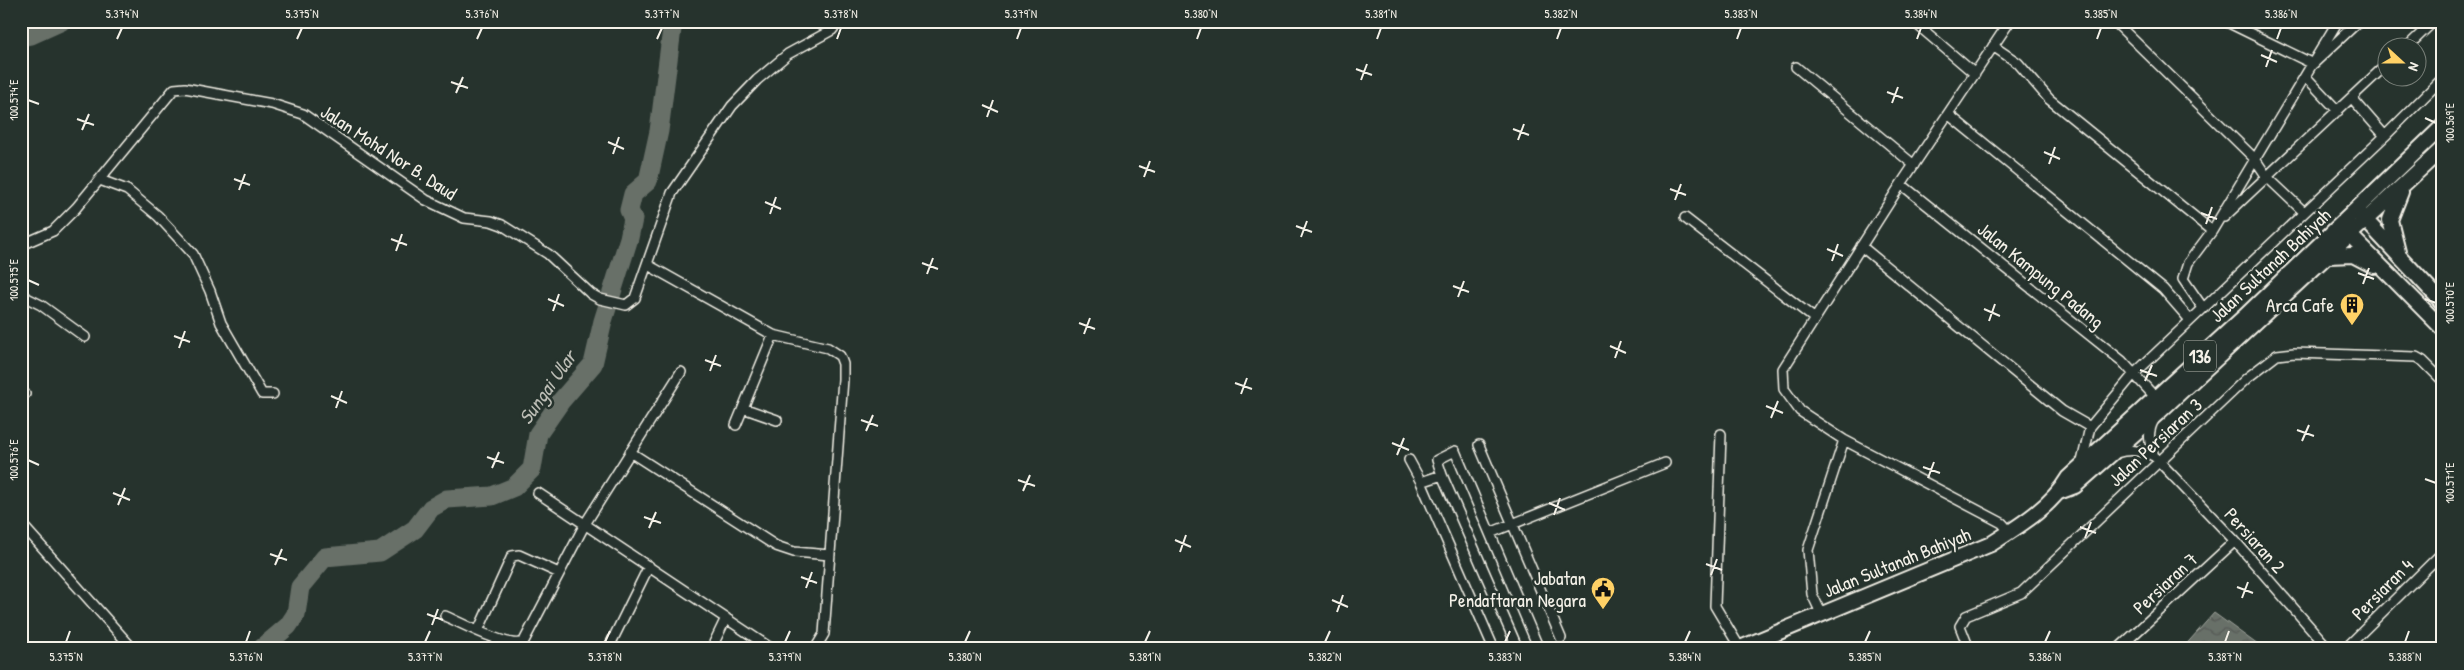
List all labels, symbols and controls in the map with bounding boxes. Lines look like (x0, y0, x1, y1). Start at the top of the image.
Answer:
text: 5.374°N (106, 5, 138, 22)
text: 5.375°N (285, 5, 319, 22)
text: 5.376°N (466, 5, 498, 22)
text: 5.377°N (645, 5, 679, 22)
text: 5.378°N (824, 5, 858, 22)
text: 5.379°N (1005, 5, 1037, 22)
text: 5.380°N (1185, 5, 1217, 22)
text: 5.381°N (1365, 5, 1397, 22)
text: 5.382°N (1544, 5, 1578, 22)
text: 5.383°N (1725, 5, 1757, 22)
text: 5.384°N (1905, 5, 1937, 22)
text: 5.385°N (2085, 5, 2117, 22)
text: 5.386°N (2265, 5, 2297, 22)
north arrow (2376, 38, 2426, 88)
text: N (2404, 60, 2425, 74)
text: 100.574°E (5, 79, 22, 121)
street label: Jalan Mohd Nor B. Daud (316, 98, 463, 206)
text: 100.569°E (2441, 102, 2458, 143)
street label: Jalan Sultanah Bahiyah (2204, 202, 2336, 328)
street label: Jalan Kampung Padang (1972, 216, 2110, 334)
text: 100.575°E (5, 258, 22, 301)
text: 100.570°E (2441, 281, 2458, 324)
place label: Arca Cafe (2266, 292, 2334, 318)
building icon: Arca Cafe (2339, 292, 2365, 326)
road number: 136 (2184, 341, 2216, 372)
water label: Sungai Ular (512, 343, 584, 430)
street label: Jalan Persiaran 3 (2103, 392, 2207, 492)
text: 100.576°E (5, 439, 22, 481)
text: 100.571°E (2441, 462, 2458, 504)
street label: Persiaran 2 (2219, 502, 2291, 578)
street label: Jalan Sultanah Bahiyah (1820, 521, 1974, 603)
street label: Persiaran 7 (2127, 546, 2203, 620)
street label: Persiaran 4 (2345, 552, 2419, 626)
place label: Jabatan Pendaftaran Negara (1449, 565, 1587, 613)
public building icon: Jabatan Pendaftaran Negara (1590, 576, 1616, 610)
text: 5.375°N (49, 648, 83, 665)
text: 5.376°N (230, 648, 262, 665)
text: 5.377°N (408, 648, 442, 665)
text: 5.378°N (588, 648, 622, 665)
text: 5.379°N (769, 648, 801, 665)
text: 5.380°N (949, 648, 981, 665)
text: 5.381°N (1129, 648, 1161, 665)
text: 5.382°N (1308, 648, 1342, 665)
text: 5.383°N (1489, 648, 1521, 665)
text: 5.384°N (1669, 648, 1701, 665)
text: 5.385°N (1849, 648, 1881, 665)
text: 5.386°N (2029, 648, 2061, 665)
text: 5.387°N (2208, 648, 2242, 665)
text: 5.388°N (2389, 648, 2421, 665)

